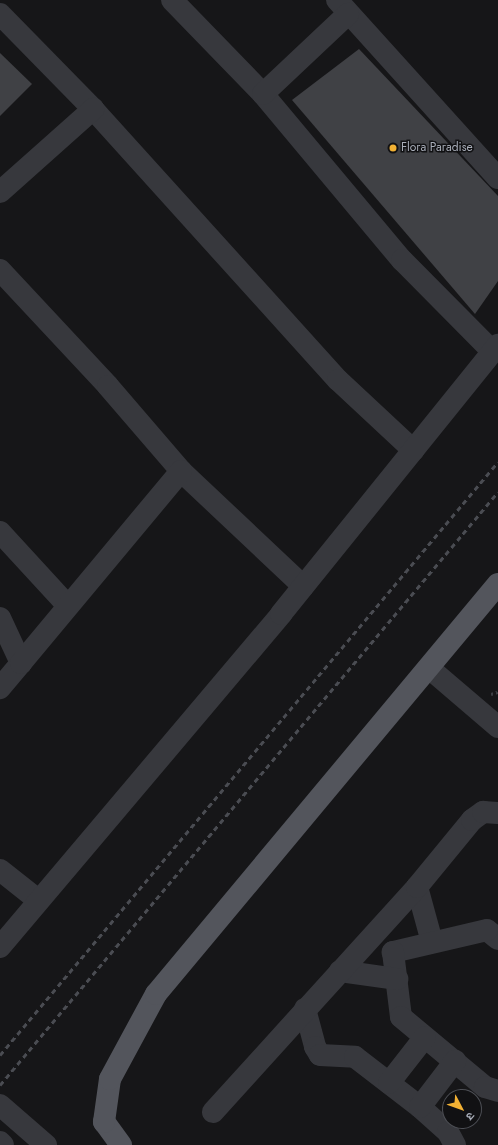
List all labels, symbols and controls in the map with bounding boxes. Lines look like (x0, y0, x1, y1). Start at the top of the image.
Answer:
place label: Flora Paradise (401, 141, 473, 155)
marker: Flora Paradise (388, 143, 398, 153)
north arrow (442, 1089, 482, 1129)
text: उ (462, 1109, 478, 1124)

